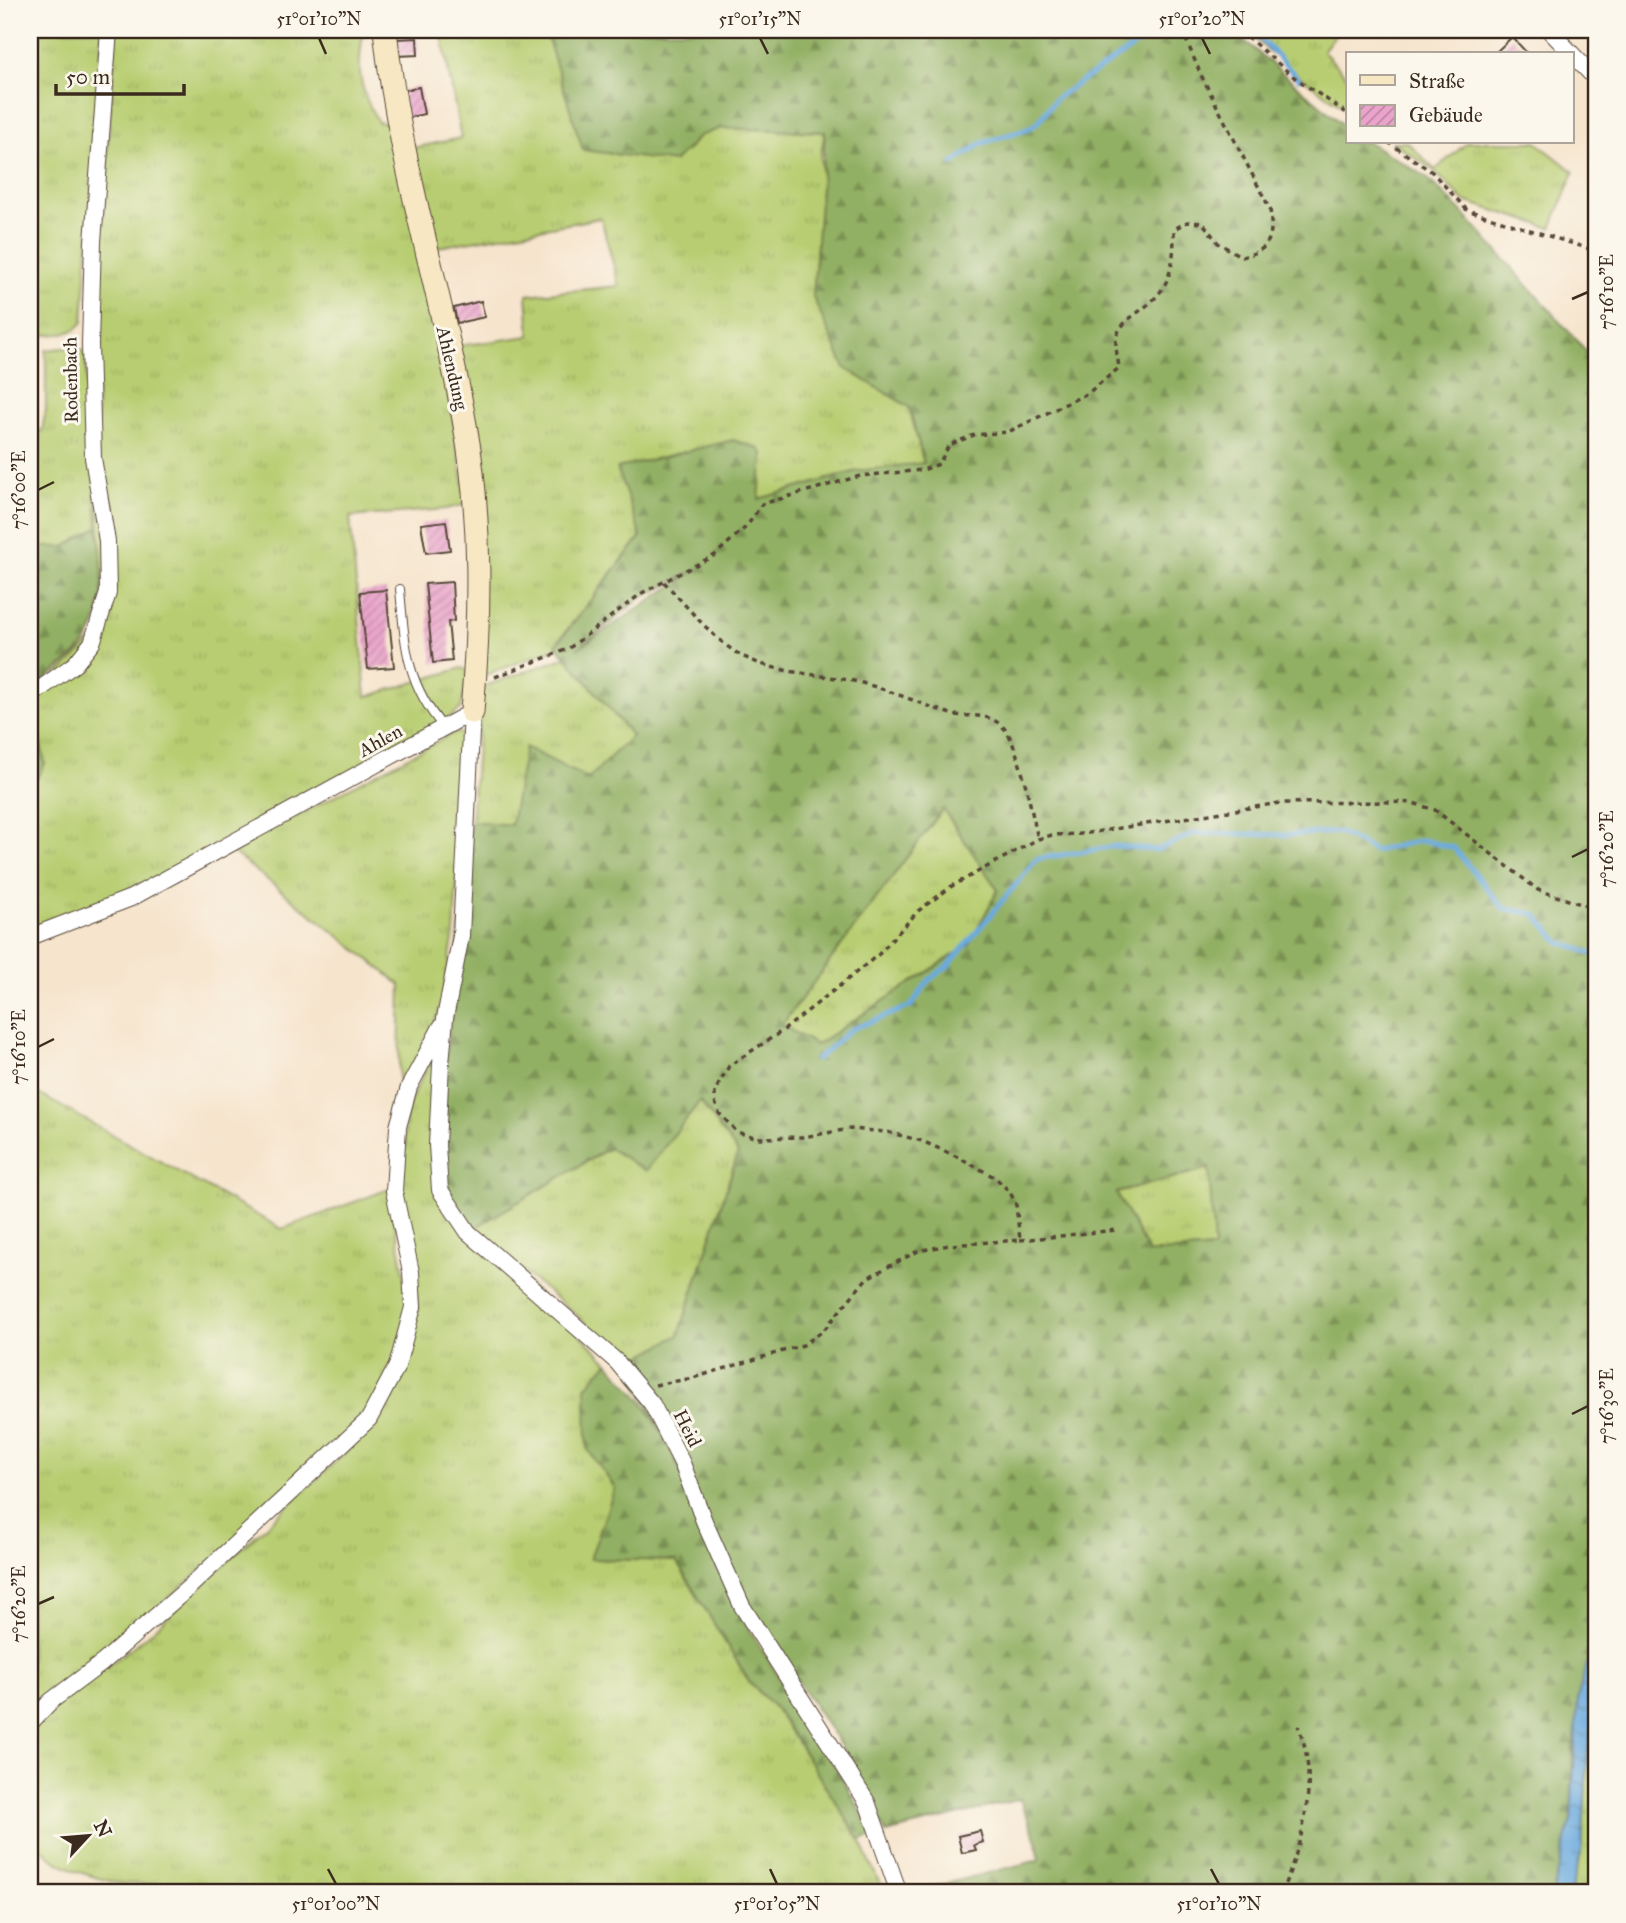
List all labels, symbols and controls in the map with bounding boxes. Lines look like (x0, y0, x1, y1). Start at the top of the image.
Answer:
text: 51°01'10"N (276, 8, 362, 30)
text: 51°01'15"N (719, 8, 801, 30)
text: 51°01'20"N (1159, 8, 1245, 30)
scale bar (56, 52, 184, 96)
legend (1346, 52, 1574, 144)
text: 50 m (66, 64, 111, 90)
text: Straße (1409, 68, 1465, 94)
text: Gebäude (1409, 102, 1483, 128)
text: 7°16'10"E (1596, 254, 1618, 330)
street label: Ahlendung (431, 323, 473, 413)
street label: Rodenbach (58, 336, 83, 423)
text: 7°16'00"E (8, 450, 30, 530)
street label: Ahlen (353, 719, 406, 762)
text: 7°16'20"E (1596, 810, 1618, 888)
text: 7°16'10"E (8, 1009, 30, 1085)
text: 7°16'30"E (1596, 1368, 1618, 1444)
street label: Heid (668, 1406, 707, 1451)
text: 7°16'20"E (8, 1565, 30, 1643)
north arrow (52, 1800, 122, 1870)
text: N (89, 1816, 117, 1841)
text: 51°01'00"N (292, 1893, 380, 1915)
text: 51°01'05"N (734, 1893, 820, 1915)
text: 51°01'10"N (1176, 1893, 1262, 1915)

